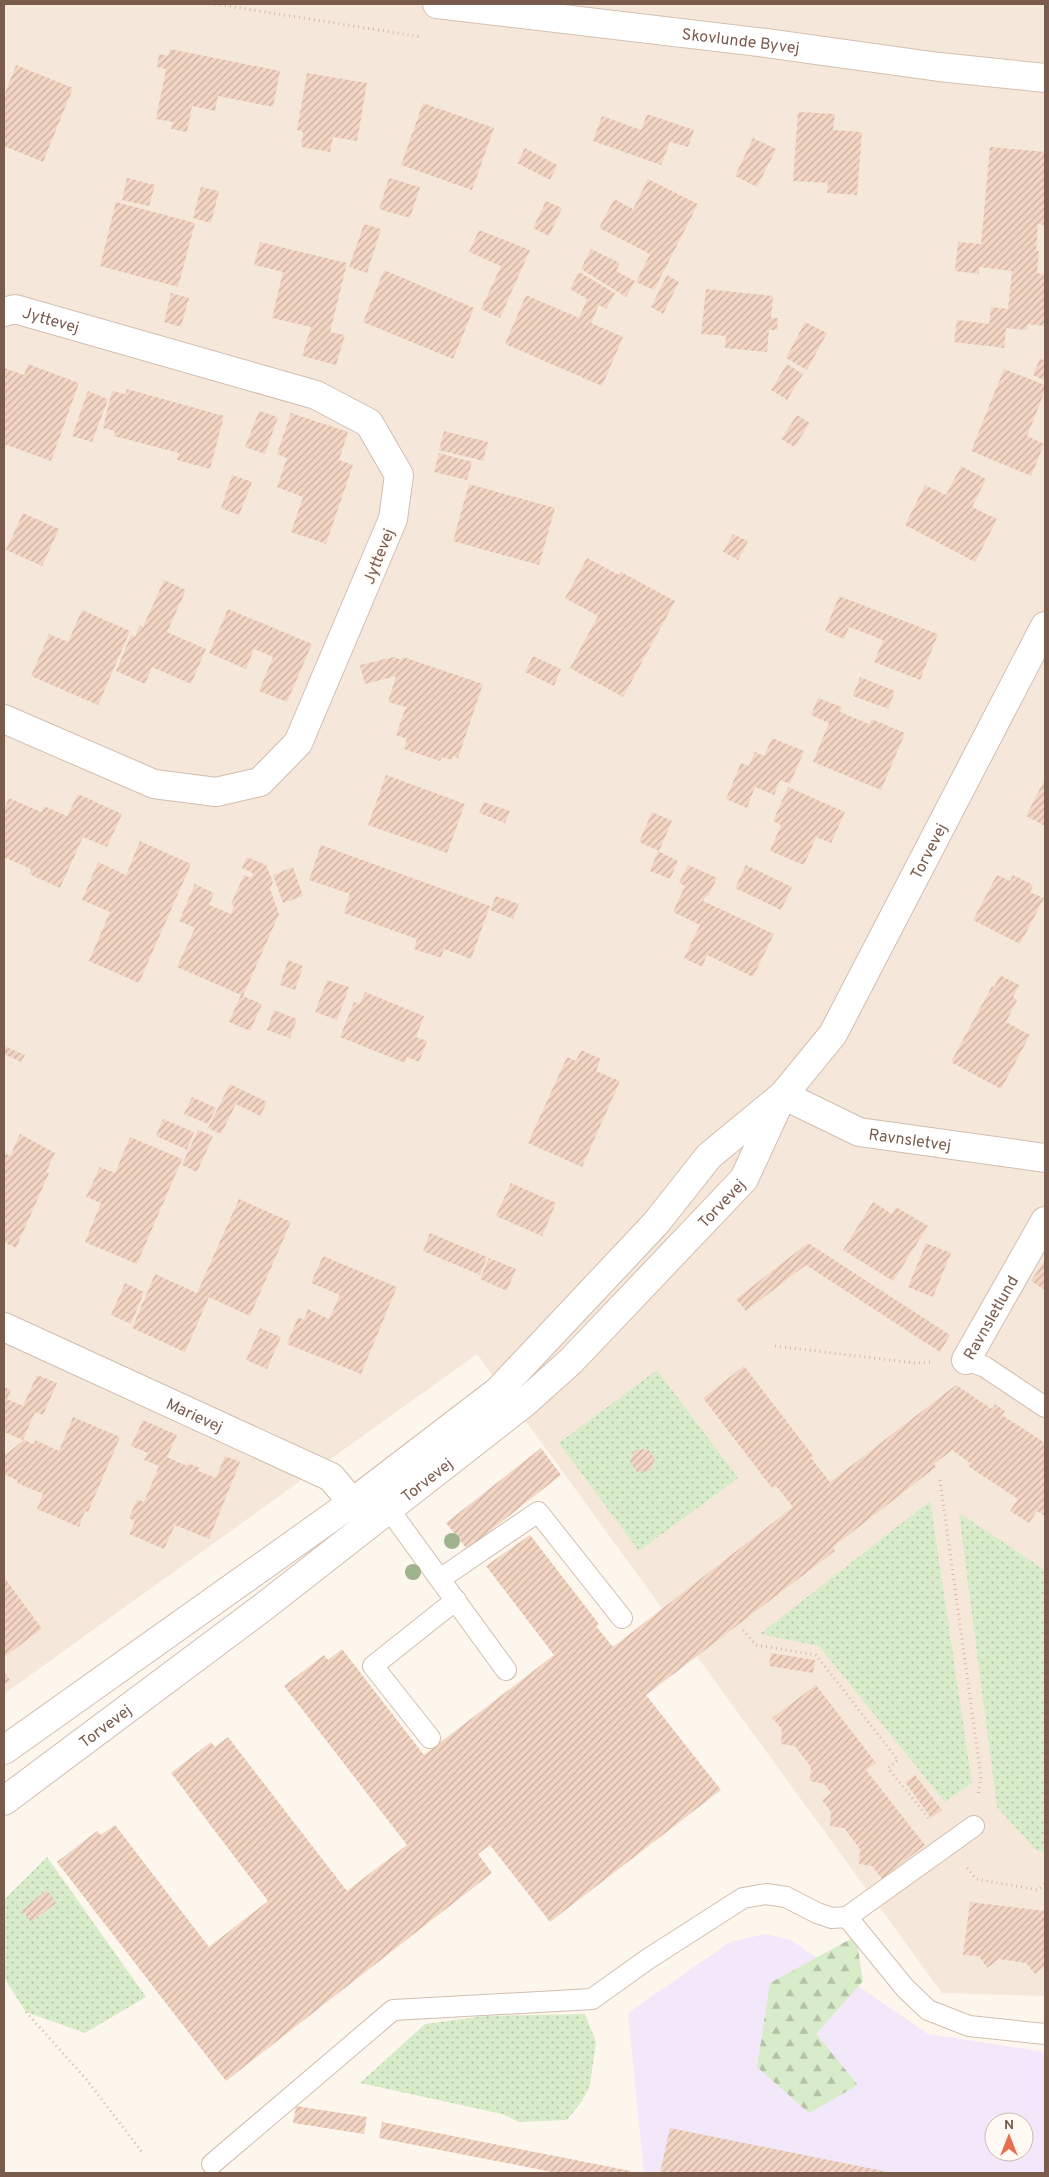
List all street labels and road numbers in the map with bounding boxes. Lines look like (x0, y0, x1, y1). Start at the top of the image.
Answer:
street label: Skovlunde Byvej (681, 25, 801, 60)
street label: Jyttevej (20, 304, 81, 339)
street label: Jyttevej (360, 526, 400, 587)
street label: Torvevej (907, 820, 953, 883)
street label: Ravnsletvej (867, 1125, 952, 1157)
street label: Torvevej (695, 1176, 751, 1233)
street label: Ravnsletlund (960, 1273, 1024, 1364)
street label: Marievej (162, 1395, 226, 1438)
street label: Torvevej (398, 1455, 458, 1507)
street label: Torvevej (76, 1701, 136, 1753)

